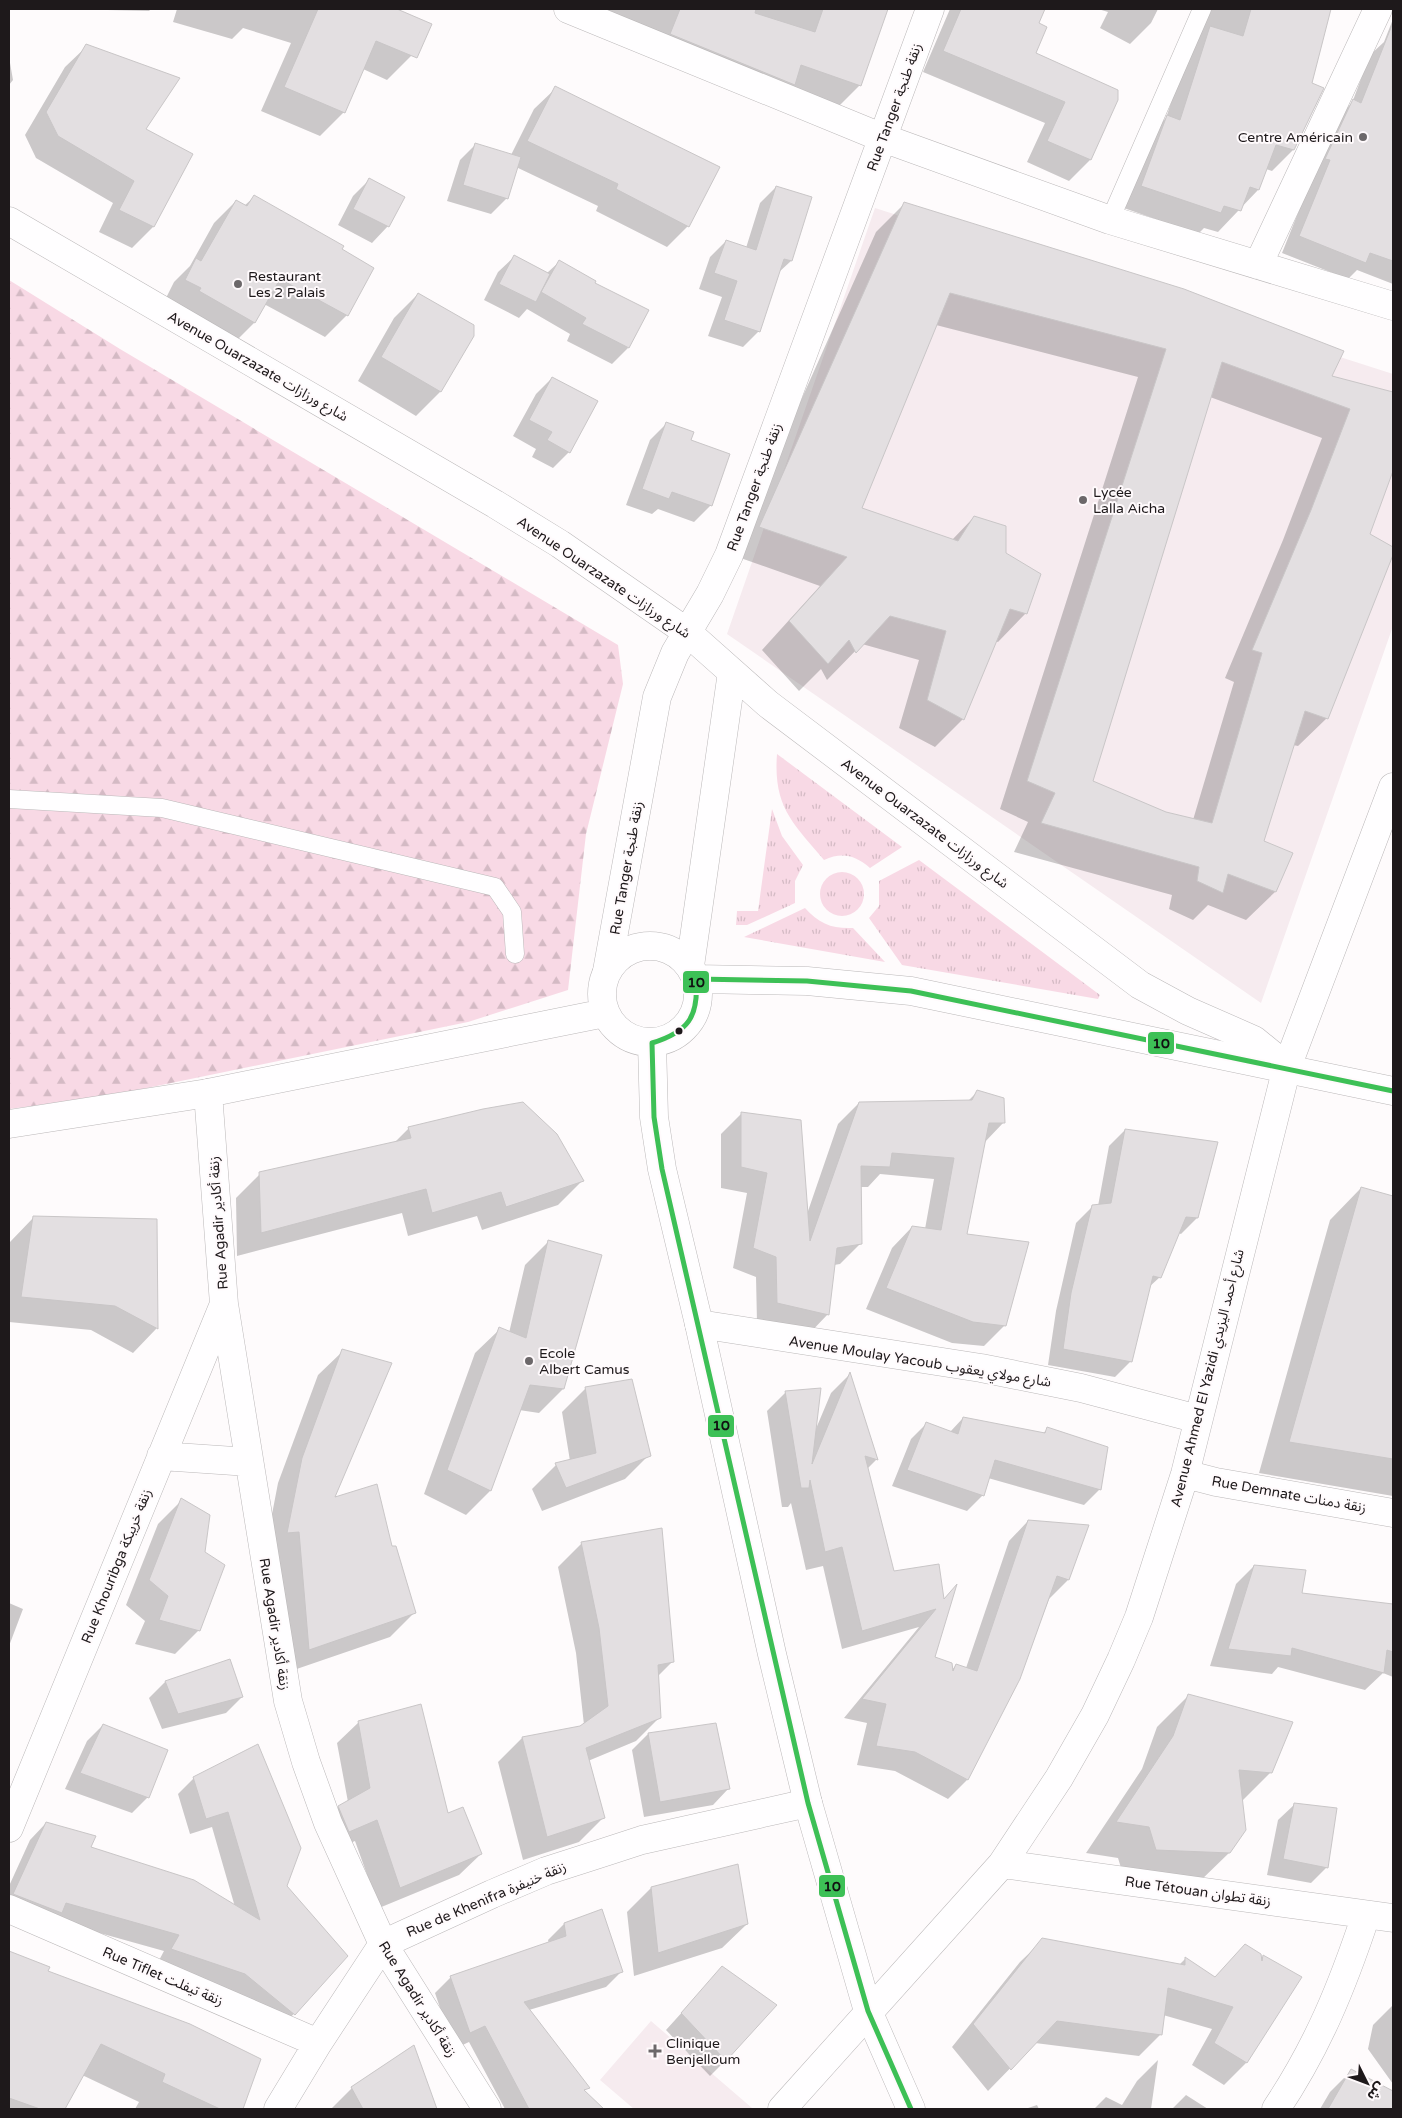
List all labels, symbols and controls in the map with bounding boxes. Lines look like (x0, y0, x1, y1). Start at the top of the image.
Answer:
street label: Rue Tanger زنقة طنجة (863, 41, 926, 174)
place label: Centre Américain (1238, 129, 1353, 146)
marker: Centre Américain (1357, 131, 1369, 143)
place label: Restaurant Les 2 Palais (248, 268, 326, 301)
marker: Restaurant Les 2 Palais (232, 278, 244, 290)
street label: Avenue Ouarzazate شارع ورزازات (163, 308, 351, 427)
street label: Rue Tanger زنقة طنجة (723, 421, 786, 554)
place label: Lycée Lalla Aicha (1093, 484, 1165, 517)
marker: Lycée Lalla Aicha (1077, 494, 1089, 506)
street label: Avenue Ouarzazate شارع ورزازات (513, 513, 694, 644)
street label: Avenue Ouarzazate شارع ورزازات (836, 755, 1012, 894)
street label: Rue Tanger زنقة طنجة (606, 800, 647, 936)
line badge: 10 (682, 970, 710, 994)
text: 10 (687, 974, 705, 991)
unlabelled marker (674, 1026, 684, 1036)
line badge: 10 (1147, 1031, 1175, 1055)
text: 10 (1152, 1035, 1170, 1052)
street label: Rue Agadir زنقة أكادير (205, 1156, 232, 1290)
street label: Avenue Ahmed El Yazidi شارع أحمد اليزيدي (1166, 1247, 1250, 1509)
street label: Avenue Moulay Yacoub شارع مولاي يعقوب (787, 1332, 1052, 1393)
place label: Ecole Albert Camus (539, 1345, 630, 1378)
marker: Ecole Albert Camus (523, 1355, 535, 1367)
line badge: 10 (707, 1414, 735, 1438)
text: 10 (712, 1417, 730, 1434)
street label: Rue Demnate زنقة دمنات (1210, 1473, 1368, 1516)
street label: Rue Khouribga زنقة خريبكة (78, 1486, 155, 1646)
street label: Rue Agadir زنقة أكادير (256, 1557, 294, 1691)
street label: Rue de Khenifra زنقة خنيفرة (404, 1858, 569, 1941)
street label: Rue Tétouan زنقة تطوان (1124, 1873, 1272, 1910)
line badge: 10 (818, 1874, 846, 1898)
text: 10 (823, 1878, 841, 1895)
street label: Rue Agadir زنقة أكادير (375, 1938, 461, 2060)
street label: Rue Tiflet زنقة تيفلت (100, 1943, 226, 2010)
place label: Clinique Benjelloum (666, 2035, 740, 2068)
marker: Clinique Benjelloum (648, 2044, 662, 2058)
north arrow (1342, 2058, 1392, 2108)
text: ش (1364, 2079, 1389, 2104)

